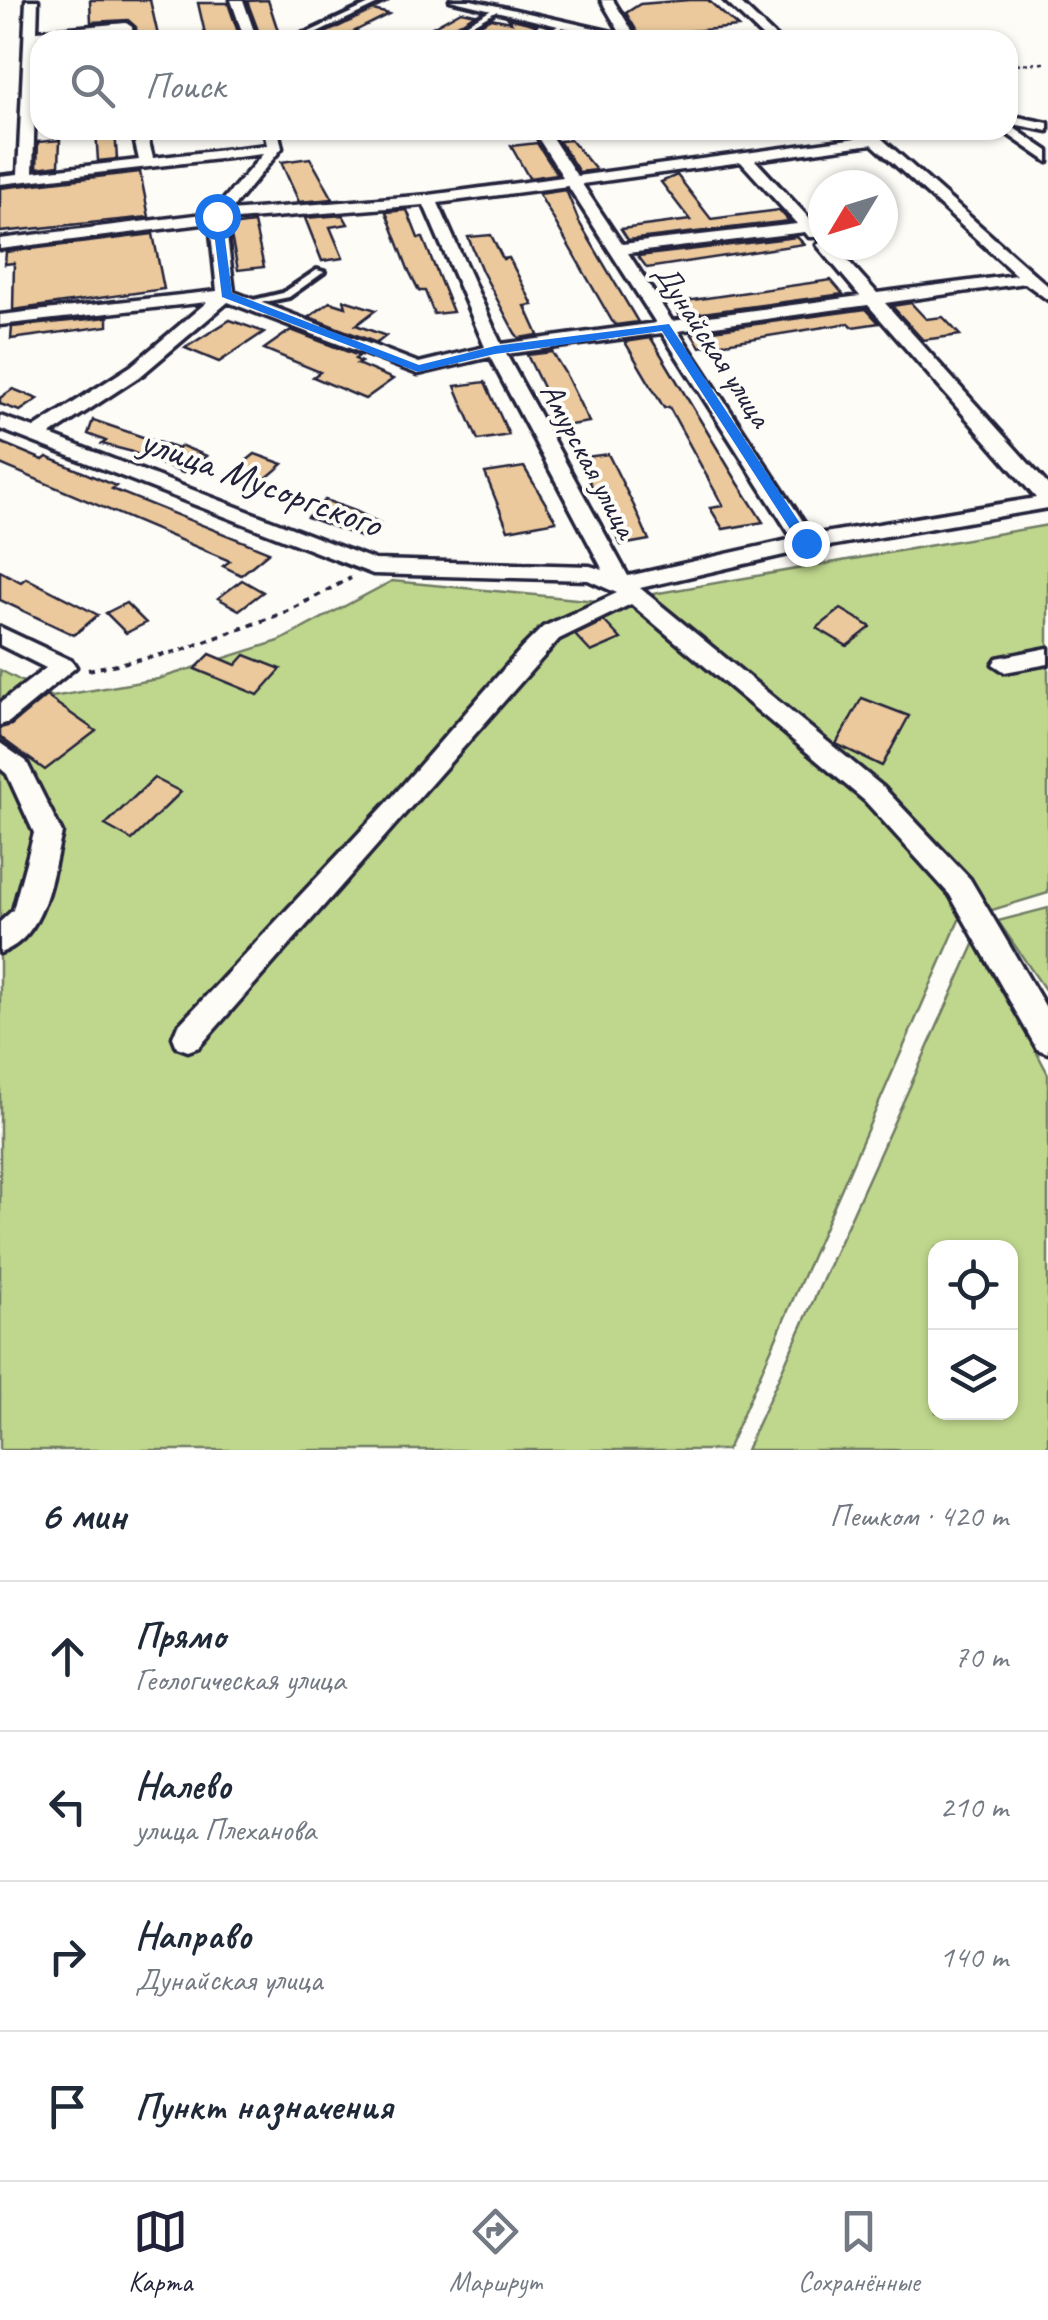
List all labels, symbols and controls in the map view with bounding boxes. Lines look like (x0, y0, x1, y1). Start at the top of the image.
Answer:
search box (30, 30, 1018, 140)
icon: search (65, 58, 120, 113)
text: Поиск (145, 62, 225, 109)
north arrow (808, 170, 898, 260)
route start (195, 194, 241, 240)
street label: Дунайская улица (645, 255, 782, 437)
street label: Амурская улица (531, 375, 648, 547)
street label: улица Мусоргского (132, 415, 390, 549)
route end (784, 521, 830, 567)
map controls (928, 1240, 1018, 1420)
button: locate (928, 1240, 1018, 1330)
button: layers (928, 1330, 1018, 1420)
text: 6 мин (40, 1489, 126, 1542)
text: Пешком · 420 m (829, 1495, 1008, 1536)
text: Прямо (135, 1612, 225, 1659)
icon: ahead (40, 1629, 95, 1684)
text: 70 m (954, 1636, 1008, 1677)
text: Геологическая улица (135, 1659, 345, 1700)
text: Налево (135, 1762, 231, 1809)
icon: left (40, 1779, 95, 1834)
text: 210 m (939, 1786, 1008, 1827)
text: улица Плеханова (135, 1809, 316, 1850)
text: Направо (135, 1912, 251, 1959)
icon: right (40, 1929, 95, 1984)
text: 140 m (939, 1936, 1008, 1977)
text: Дунайская улица (135, 1959, 322, 2000)
icon: arrive (40, 2079, 95, 2134)
text: Пункт назначения (135, 2083, 392, 2130)
tab: Карта (128, 2204, 192, 2299)
tab: Маршрут (449, 2204, 541, 2299)
tab: Сохранённые (798, 2204, 920, 2299)

